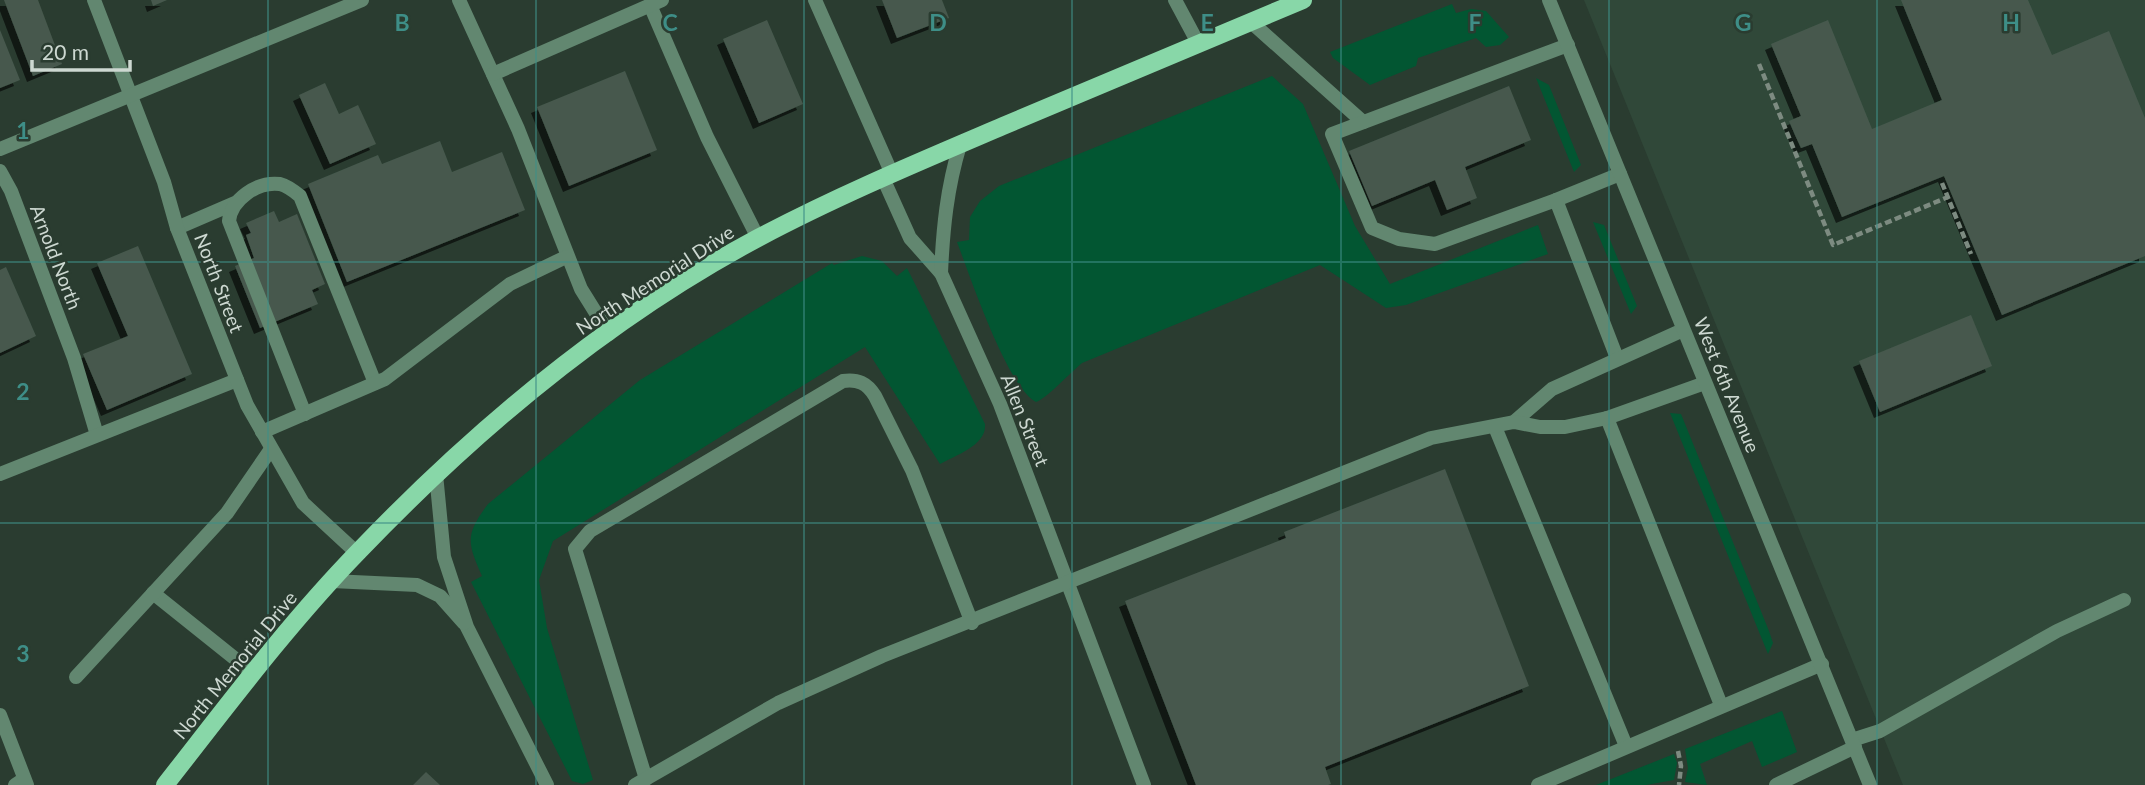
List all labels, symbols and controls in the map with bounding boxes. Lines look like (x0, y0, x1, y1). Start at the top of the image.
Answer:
text: B (394, 8, 410, 36)
text: C (662, 8, 678, 36)
text: D (929, 8, 947, 36)
text: E (1200, 8, 1214, 36)
text: F (1468, 8, 1482, 36)
text: G (1735, 8, 1751, 36)
text: H (2002, 8, 2020, 36)
scale bar (32, 28, 130, 72)
text: 20 m (42, 39, 89, 64)
text: 1 (16, 116, 30, 144)
street label: Arnold North (26, 201, 87, 312)
street label: North Memorial Drive (572, 220, 738, 339)
street label: North Street (190, 230, 249, 336)
street label: West 6th Avenue (1690, 314, 1765, 456)
street label: Allen Street (997, 370, 1054, 469)
text: 2 (16, 377, 30, 405)
street label: North Memorial Drive (168, 586, 301, 743)
text: 3 (16, 639, 30, 667)

